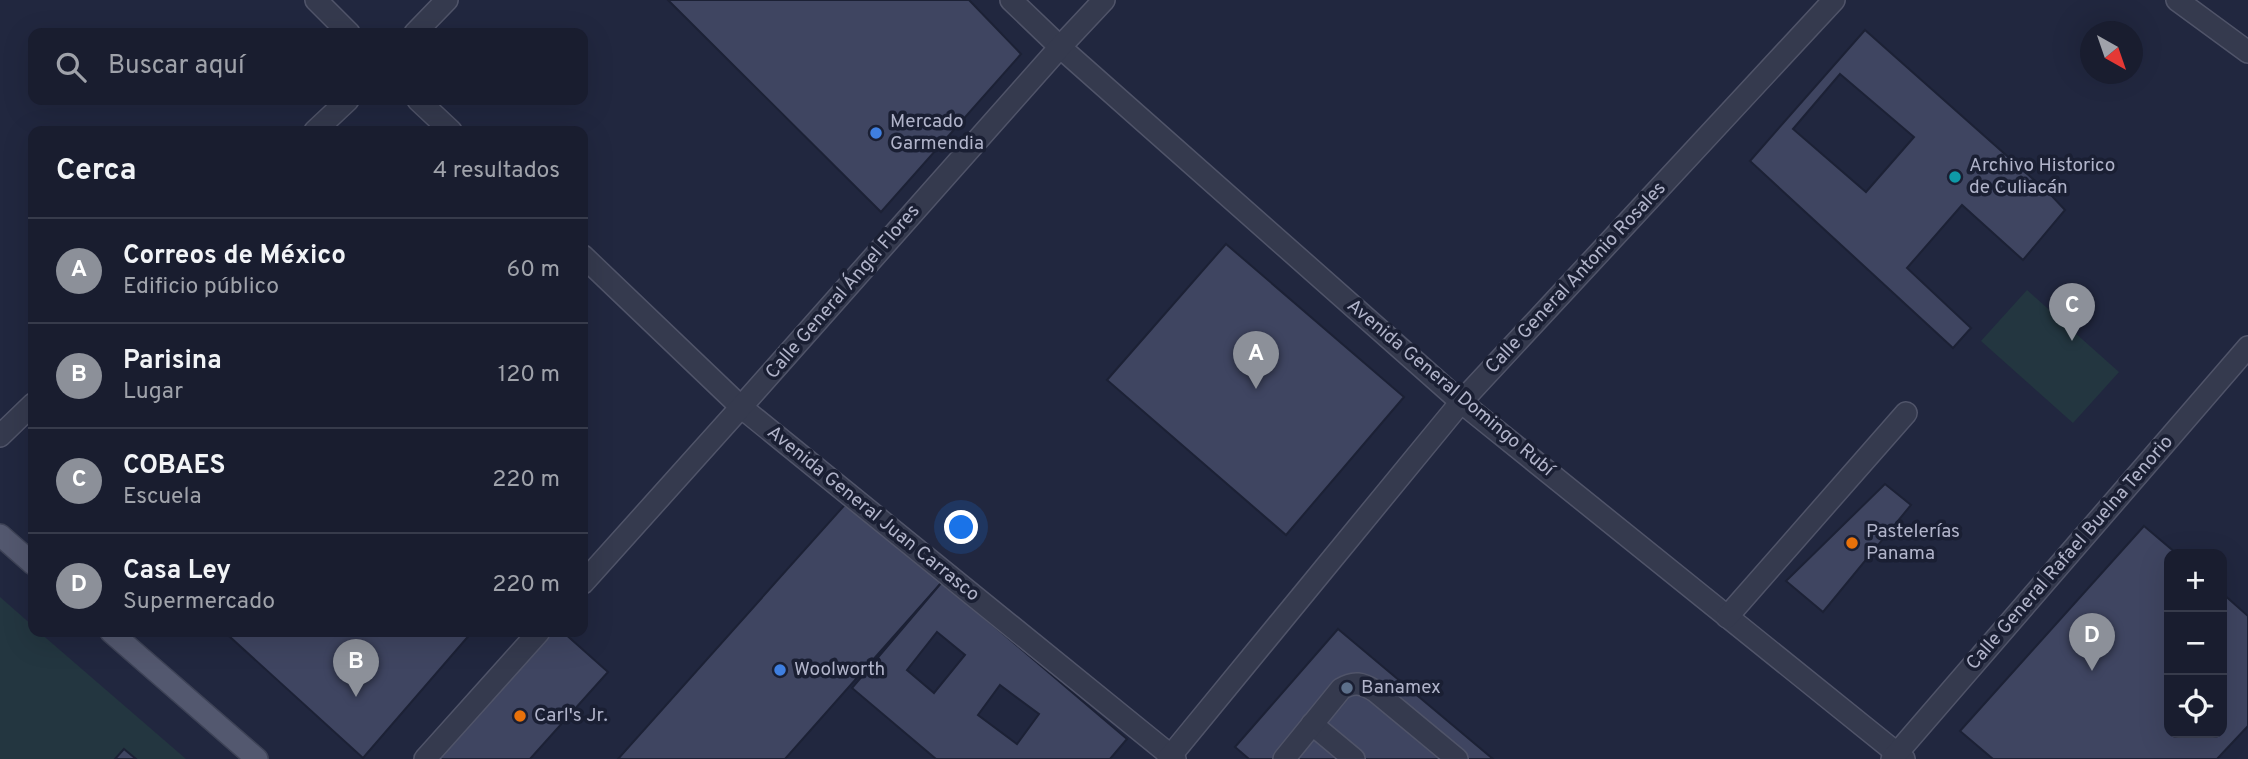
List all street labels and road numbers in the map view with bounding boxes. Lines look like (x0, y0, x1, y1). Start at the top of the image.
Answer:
street label: Calle General Antonio Rosales (1481, 177, 1671, 379)
street label: Calle General Ángel Flores (760, 199, 925, 384)
street label: Avenida General Domingo Rubí (1341, 294, 1560, 483)
street label: Avenida General Juan Carrasco (762, 421, 984, 607)
street label: Calle General Rafael Buelna Tenorio (1961, 431, 2179, 675)

